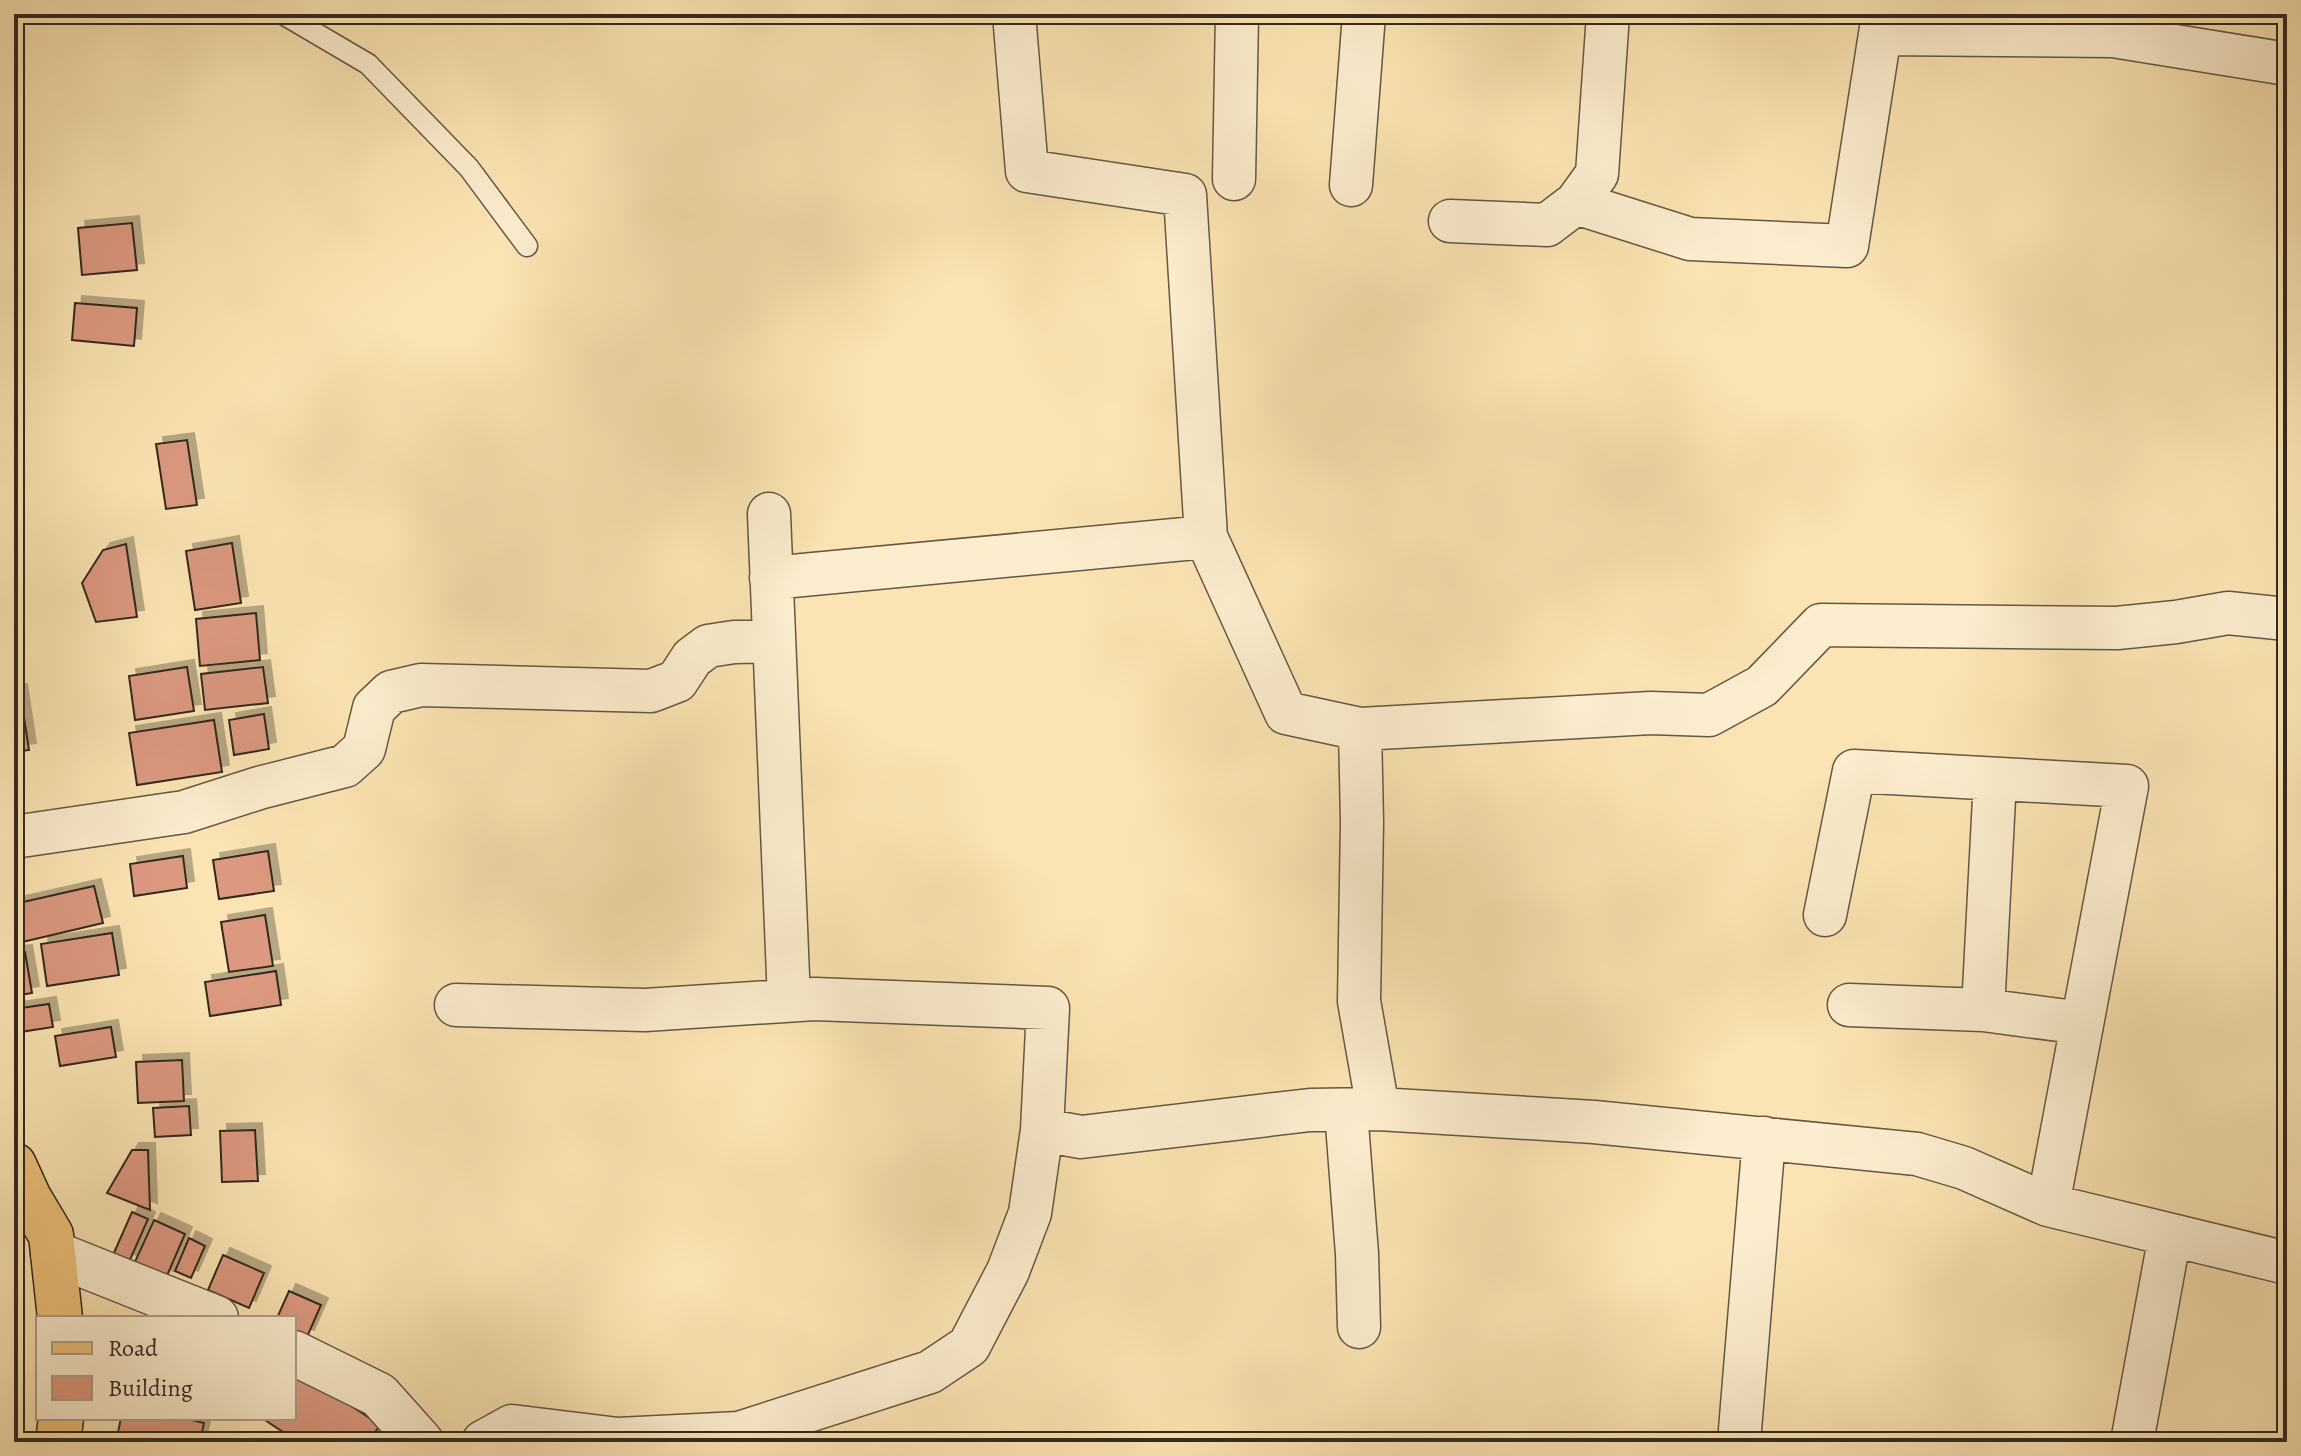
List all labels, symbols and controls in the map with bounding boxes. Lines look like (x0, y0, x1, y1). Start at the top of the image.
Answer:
legend (36, 1316, 296, 1420)
text: Road (108, 1332, 158, 1364)
text: Building (108, 1372, 193, 1404)

